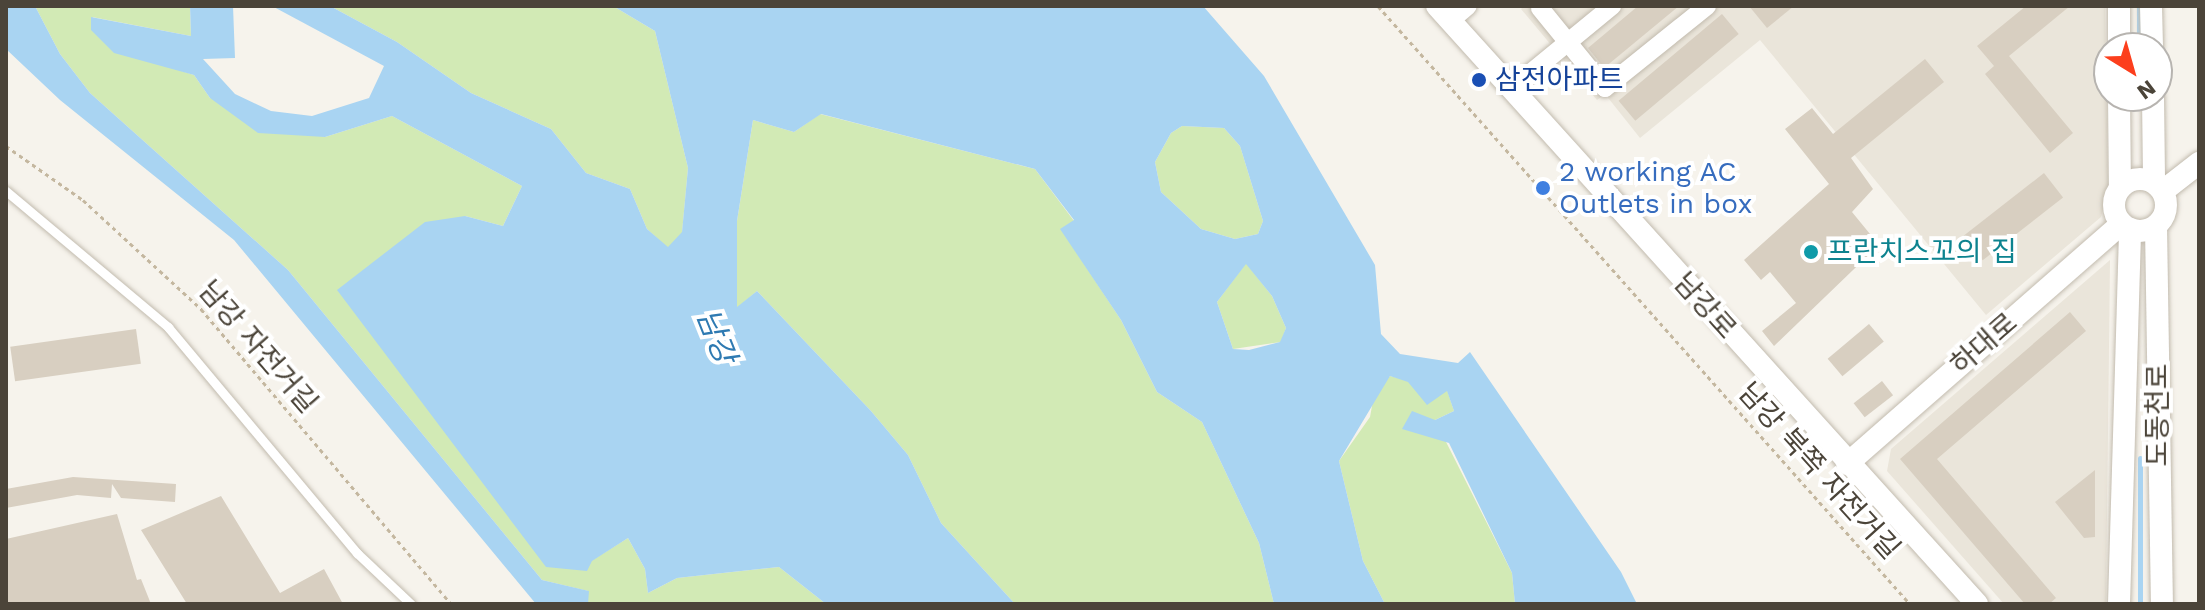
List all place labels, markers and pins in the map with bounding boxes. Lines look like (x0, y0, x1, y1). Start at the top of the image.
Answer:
place label: 삼전아파트 (1495, 63, 1624, 97)
marker: 삼전아파트 (1470, 71, 1488, 89)
place label: 2 working AC Outlets in box (1559, 155, 1752, 221)
marker: 2 working AC Outlets in box (1534, 179, 1552, 197)
place label: 프란치스꼬의 집 (1827, 235, 2017, 269)
marker: 프란치스꼬의 집 (1802, 243, 1820, 261)

